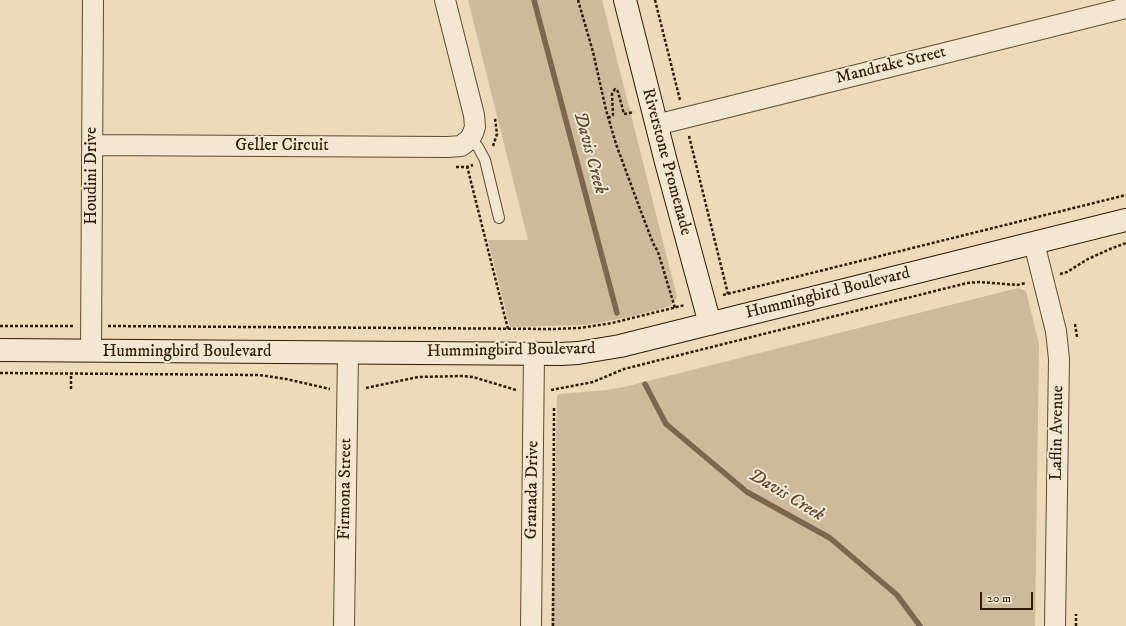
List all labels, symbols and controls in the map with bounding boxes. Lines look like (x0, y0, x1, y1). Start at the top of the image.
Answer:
street label: Mandrake Street (834, 42, 948, 90)
street label: Riverstone Promenade (637, 86, 695, 238)
water label: Davis Creek (568, 109, 610, 197)
street label: Houdini Drive (82, 127, 102, 225)
street label: Geller Circuit (235, 136, 329, 156)
street label: Hummingbird Boulevard (744, 264, 912, 324)
street label: Hummingbird Boulevard (426, 339, 596, 363)
street label: Hummingbird Boulevard (103, 342, 271, 362)
street label: Laflin Avenue (1047, 385, 1069, 481)
street label: Firmona Street (335, 438, 357, 540)
street label: Granada Drive (522, 440, 544, 540)
water label: Davis Creek (744, 465, 828, 527)
scale bar (982, 584, 1035, 610)
text: 20 m (987, 591, 1011, 606)

